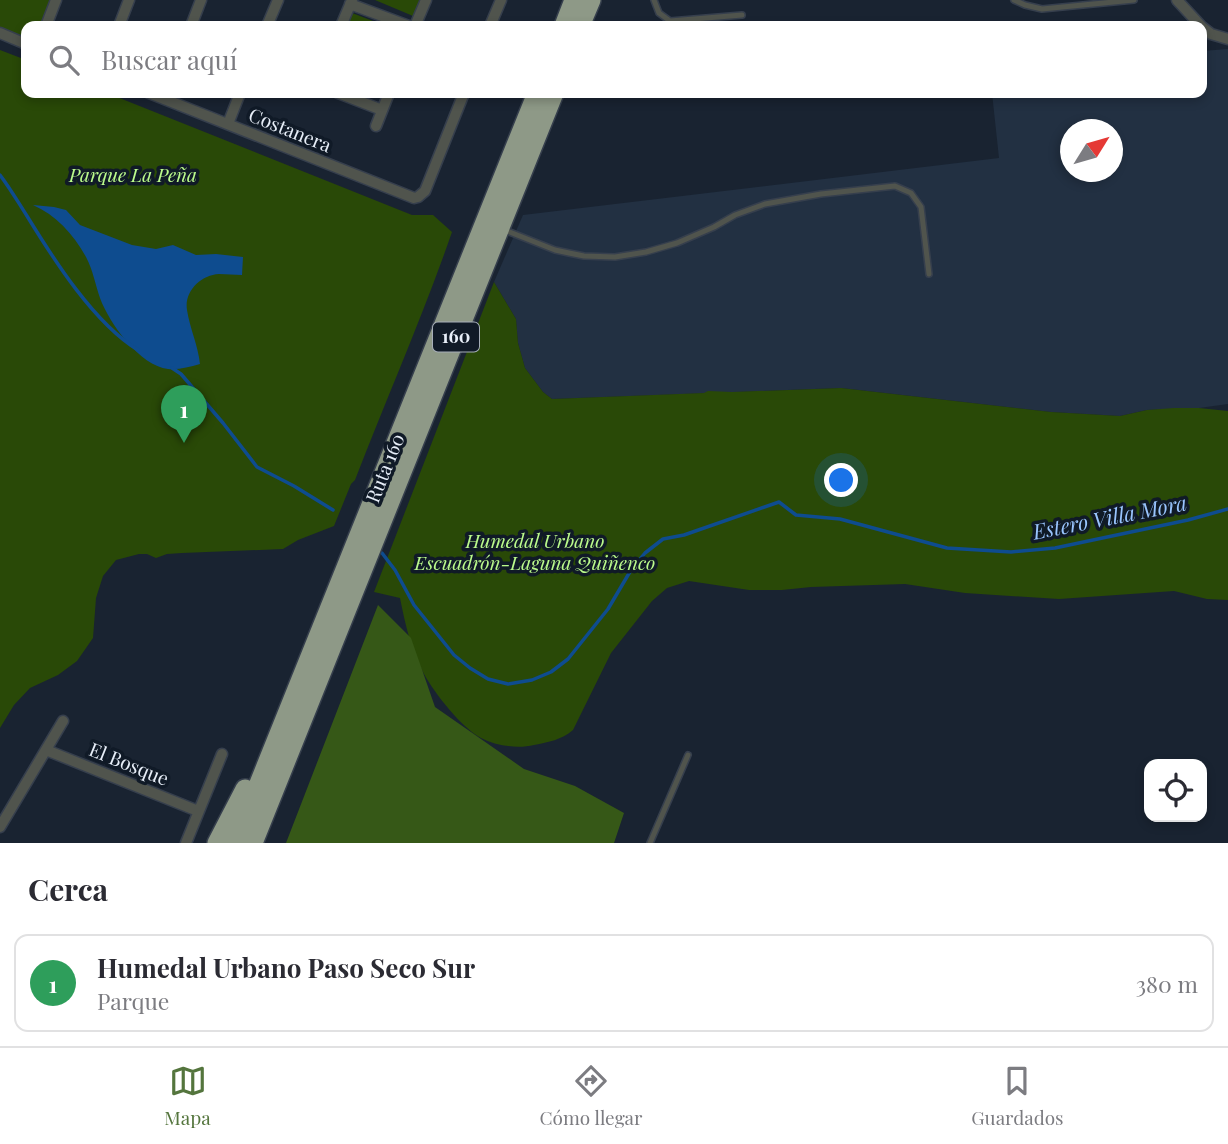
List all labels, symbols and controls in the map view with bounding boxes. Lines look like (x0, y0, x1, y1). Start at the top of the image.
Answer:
search box (21, 21, 1207, 98)
icon: search (45, 41, 83, 79)
text: Buscar aquí (101, 42, 237, 77)
street label: Costanera (245, 101, 336, 158)
north arrow (1060, 119, 1123, 182)
park label: Parque La Peña (68, 161, 197, 187)
road number: 160 (433, 323, 479, 352)
pin: 1 (161, 385, 207, 443)
street label: Ruta 160 (358, 429, 410, 506)
your location (824, 463, 858, 497)
water label: Estero Villa Mora (1029, 487, 1189, 545)
park label: Humedal Urbano Escuadrón-Laguna Quiñenco (414, 527, 655, 575)
street label: El Bosque (86, 735, 173, 791)
map controls (1144, 759, 1207, 822)
button: locate (1144, 759, 1207, 822)
text: Cerca (28, 869, 108, 909)
text: Humedal Urbano Paso Seco Sur (97, 950, 475, 985)
text: 1 (49, 968, 57, 999)
text: 380 m (1136, 968, 1198, 999)
text: Parque (97, 985, 169, 1016)
tab: Mapa (164, 1062, 211, 1130)
tab: Cómo llegar (540, 1062, 643, 1130)
tab: Guardados (971, 1062, 1064, 1130)

